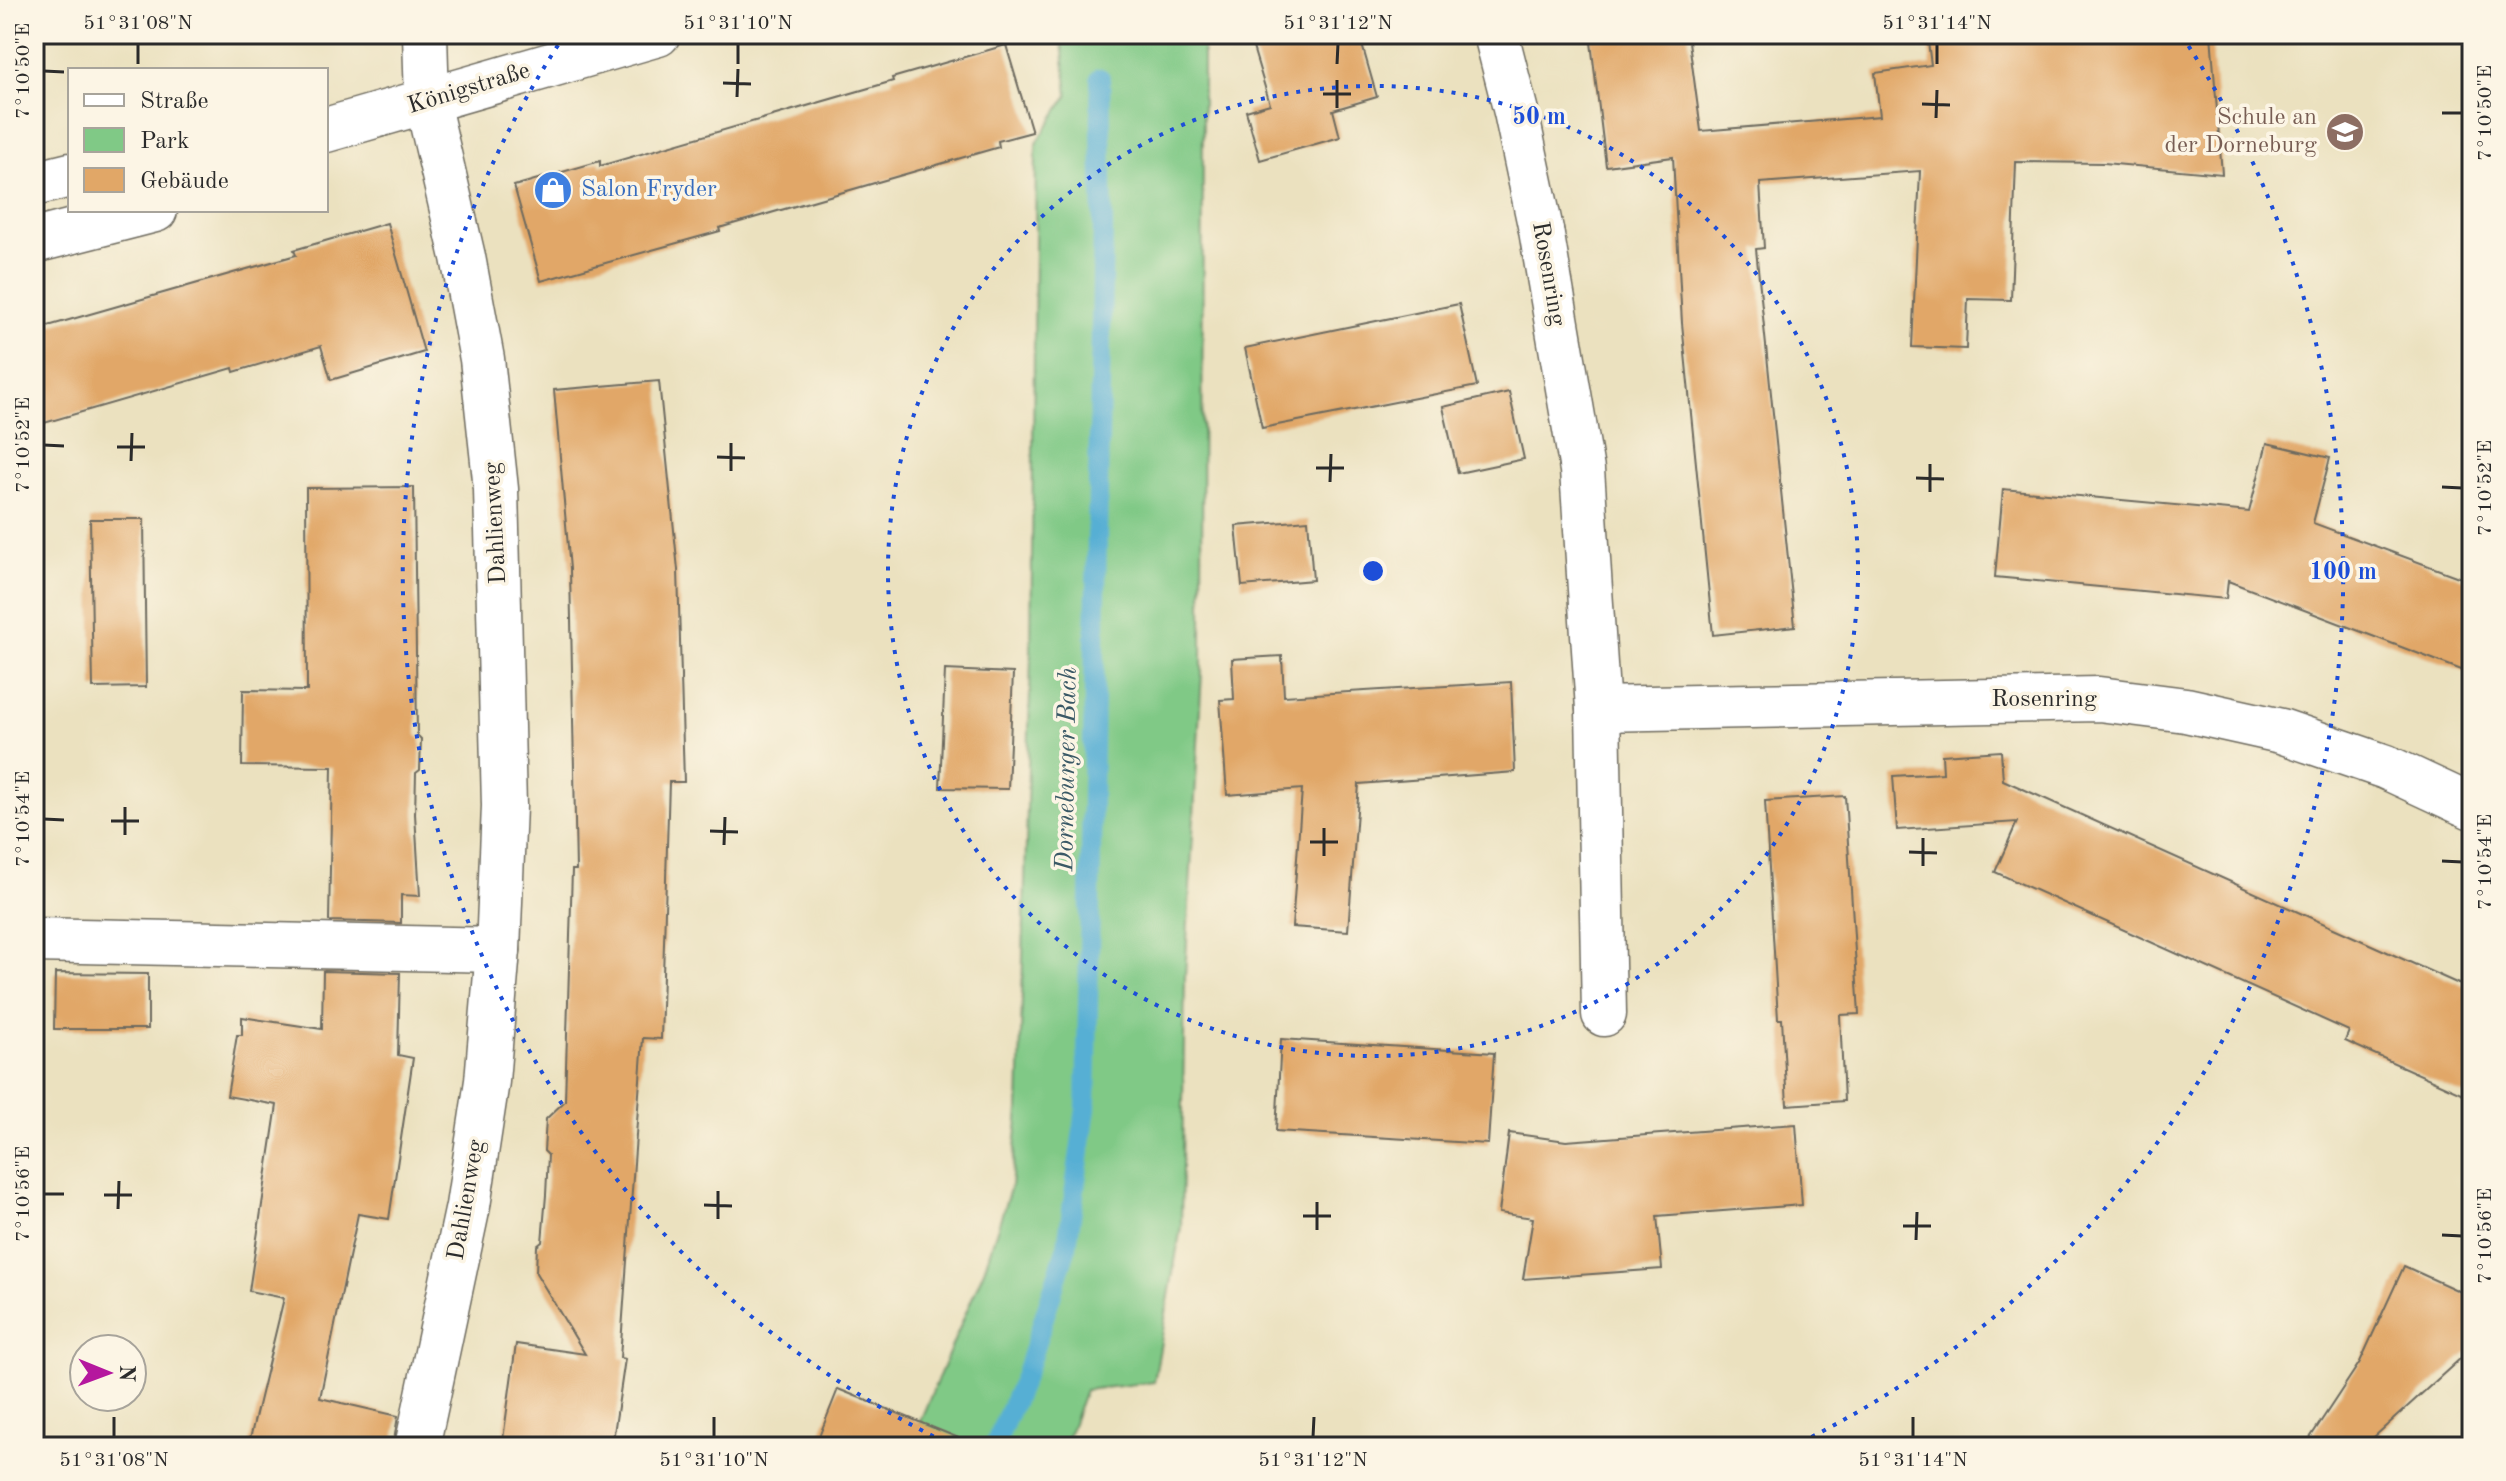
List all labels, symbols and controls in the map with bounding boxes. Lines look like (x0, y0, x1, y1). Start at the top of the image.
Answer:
text: 51°31'08"N (83, 14, 193, 34)
text: 51°31'10"N (683, 14, 793, 34)
text: 51°31'12"N (1283, 14, 1393, 34)
text: 51°31'14"N (1882, 14, 1992, 34)
text: 7°10'50"E (14, 23, 34, 119)
street label: Königstraße (405, 59, 533, 119)
text: 7°10'50"E (2476, 65, 2496, 161)
legend (68, 68, 328, 212)
text: Straße (140, 90, 209, 114)
text: 50 m (1512, 105, 1566, 130)
place label: Schule an der Dorneburg (2165, 106, 2317, 158)
school or university icon: Schule an der Dorneburg (2324, 111, 2366, 153)
text: Park (140, 130, 189, 154)
shop icon: Salon Fryder (532, 169, 574, 211)
text: Gebäude (140, 170, 229, 194)
place label: Salon Fryder (581, 178, 717, 202)
street label: Rosenring (1527, 220, 1569, 328)
text: 7°10'52"E (14, 397, 34, 493)
text: 7°10'52"E (2476, 440, 2496, 536)
street label: Dahlienweg (481, 461, 511, 585)
centre of rings (1359, 557, 1387, 585)
text: 100 m (2309, 561, 2377, 585)
water label: Dorneburger Bach (1052, 666, 1082, 873)
street label: Rosenring (1991, 688, 2097, 712)
text: 7°10'54"E (14, 771, 34, 867)
text: 7°10'54"E (2476, 814, 2496, 910)
street label: Dahlienweg (445, 1138, 489, 1262)
text: 7°10'56"E (14, 1146, 34, 1242)
text: 7°10'56"E (2476, 1188, 2496, 1284)
north arrow (68, 1333, 148, 1413)
text: N (115, 1365, 137, 1382)
text: 51°31'08"N (59, 1451, 169, 1471)
text: 51°31'10"N (659, 1451, 769, 1471)
text: 51°31'12"N (1258, 1451, 1368, 1471)
text: 51°31'14"N (1858, 1451, 1968, 1471)

